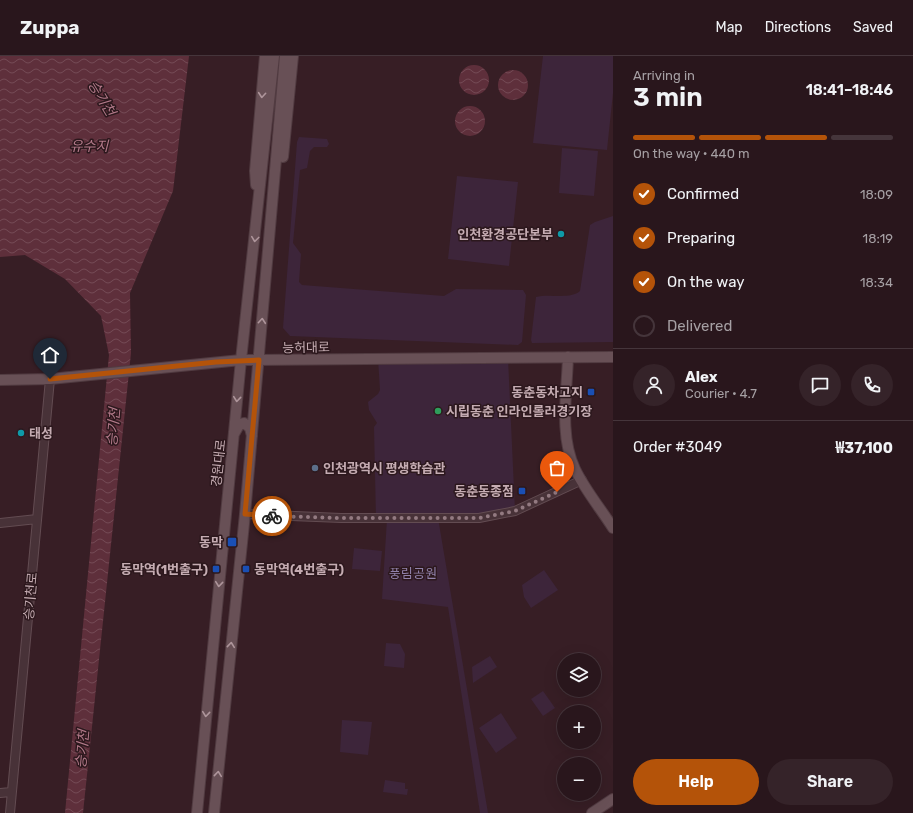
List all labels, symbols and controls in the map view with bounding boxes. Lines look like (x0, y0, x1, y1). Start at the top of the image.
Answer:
text: Zuppa (20, 16, 80, 39)
text: Map (716, 19, 743, 36)
text: Directions (765, 19, 831, 36)
text: Saved (853, 19, 893, 36)
text: Arriving in (633, 68, 695, 83)
water label: 승기천 (84, 77, 119, 120)
text: 18:41–18:46 (806, 81, 893, 99)
text: 3 min (633, 82, 703, 113)
one-way arrow (257, 92, 266, 98)
water label: 유수지 (70, 138, 109, 155)
text: On the way · 440 m (633, 146, 750, 161)
icon: check (633, 183, 655, 205)
text: Confirmed (667, 185, 739, 203)
text: 18:09 (860, 187, 893, 202)
place label: 인천환경공단본부 (457, 227, 553, 242)
icon: check (633, 227, 655, 249)
marker: 인천환경공단본부 (556, 229, 566, 239)
text: Preparing (667, 229, 735, 247)
text: 18:19 (863, 231, 893, 246)
one-way arrow (251, 236, 260, 242)
icon: check (633, 271, 655, 293)
text: On the way (667, 273, 745, 291)
text: 18:34 (860, 275, 893, 290)
text: Delivered (667, 317, 732, 335)
one-way arrow (258, 318, 267, 324)
pin (33, 338, 67, 379)
street label: 능허대로 (282, 340, 330, 355)
icon: home (39, 344, 61, 366)
button: person (633, 364, 675, 406)
button: chat (799, 364, 841, 406)
button: phone (851, 364, 893, 406)
text: Alex (685, 368, 718, 386)
place label: 동춘동차고지 (511, 385, 583, 400)
text: Courier · 4.7 (685, 386, 757, 401)
marker: 동춘동차고지 (586, 387, 596, 397)
one-way arrow (232, 396, 241, 402)
place label: 시립동춘 인라인롤러경기장 (446, 404, 592, 419)
water label: 승기천 (103, 406, 124, 447)
marker: 시립동춘 인라인롤러경기장 (433, 406, 443, 416)
place label: 태성 (29, 426, 53, 441)
marker: 태성 (16, 428, 26, 438)
street label: 경원대로 (209, 438, 228, 488)
text: Order #3049 (633, 438, 722, 456)
text: ₩37,100 (835, 439, 893, 457)
pin (540, 451, 574, 492)
icon: bag (546, 457, 568, 479)
place label: 인천광역시 평생학습관 (323, 461, 445, 476)
marker: 인천광역시 평생학습관 (310, 463, 320, 473)
place label: 동춘동종점 (454, 484, 514, 499)
marker: 동춘동종점 (517, 486, 527, 496)
courier (252, 496, 292, 536)
icon: bike (261, 505, 283, 527)
place label: 동막 (199, 535, 223, 550)
marker: 동막 (226, 536, 238, 548)
place label: 동막역(1번출구) (120, 562, 208, 577)
place label: 동막역(4번출구) (254, 562, 344, 577)
marker: 동막역(1번출구) (211, 564, 221, 574)
marker: 동막역(4번출구) (241, 564, 251, 574)
park label: 풍림공원 (389, 566, 437, 581)
street label: 승기천로 (21, 572, 40, 621)
one-way arrow (214, 581, 223, 587)
one-way arrow (226, 642, 235, 648)
map controls (557, 653, 601, 801)
button: layers (557, 653, 601, 697)
button: + (557, 705, 601, 749)
one-way arrow (202, 711, 211, 717)
water label: 승기천 (72, 728, 93, 769)
button: − (557, 757, 601, 801)
button: Help (633, 759, 759, 805)
button: Share (767, 759, 893, 805)
one-way arrow (213, 771, 222, 777)

